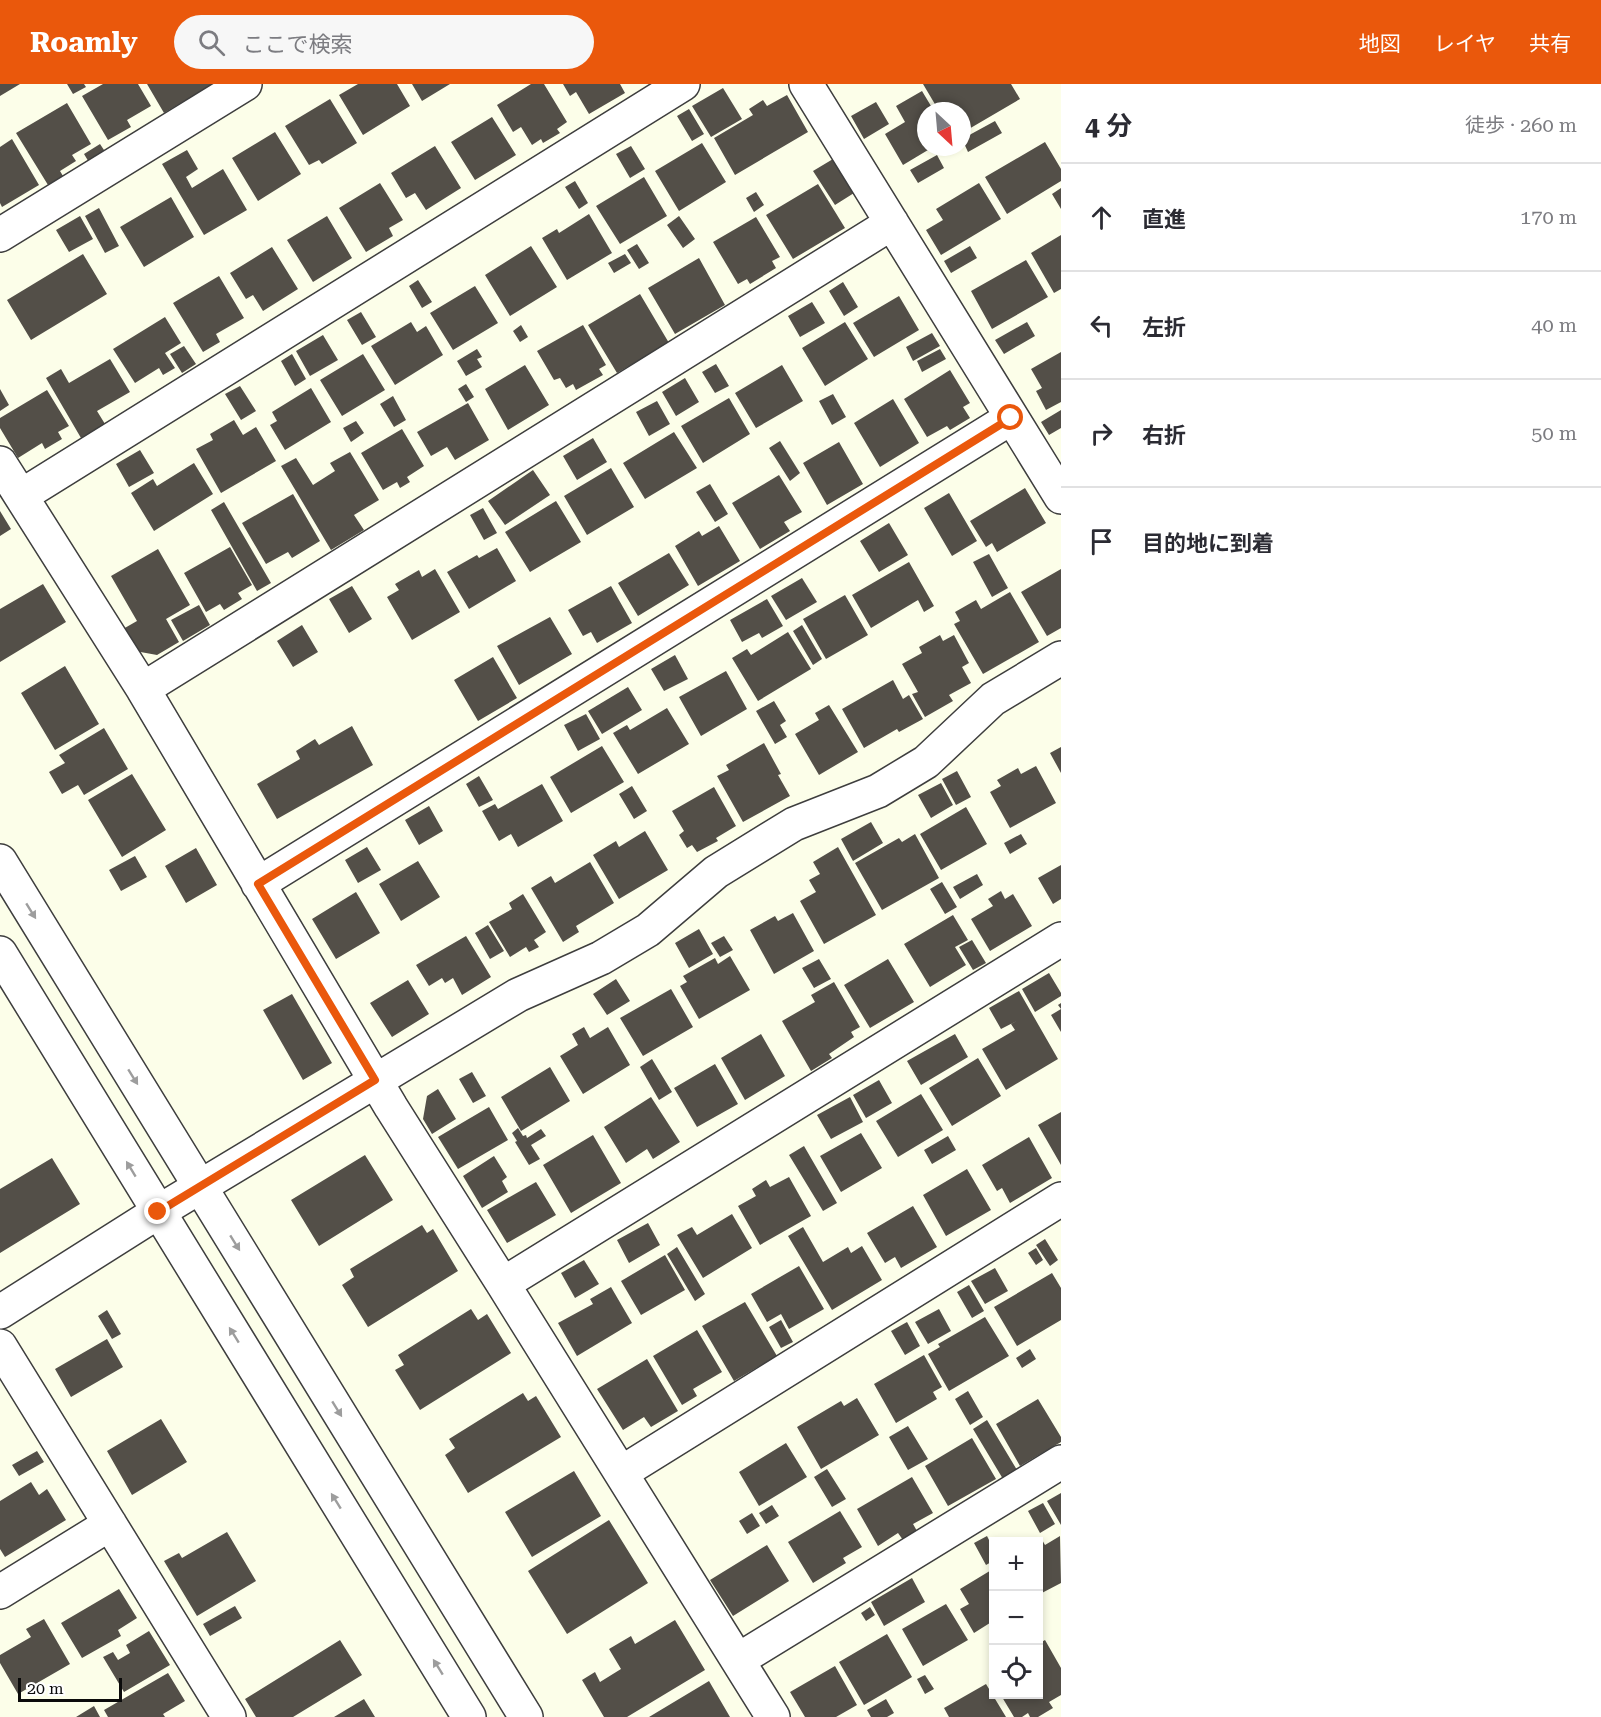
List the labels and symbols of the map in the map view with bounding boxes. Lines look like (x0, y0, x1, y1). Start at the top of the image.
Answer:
north arrow (917, 102, 971, 156)
route start (997, 404, 1023, 430)
one-way arrow (25, 902, 36, 919)
one-way arrow (127, 1069, 138, 1085)
one-way arrow (126, 1161, 137, 1177)
route end (144, 1198, 170, 1224)
one-way arrow (229, 1235, 240, 1251)
one-way arrow (228, 1327, 239, 1343)
one-way arrow (331, 1401, 342, 1417)
one-way arrow (331, 1493, 342, 1509)
one-way arrow (433, 1659, 444, 1675)
scale bar (18, 1675, 122, 1702)

